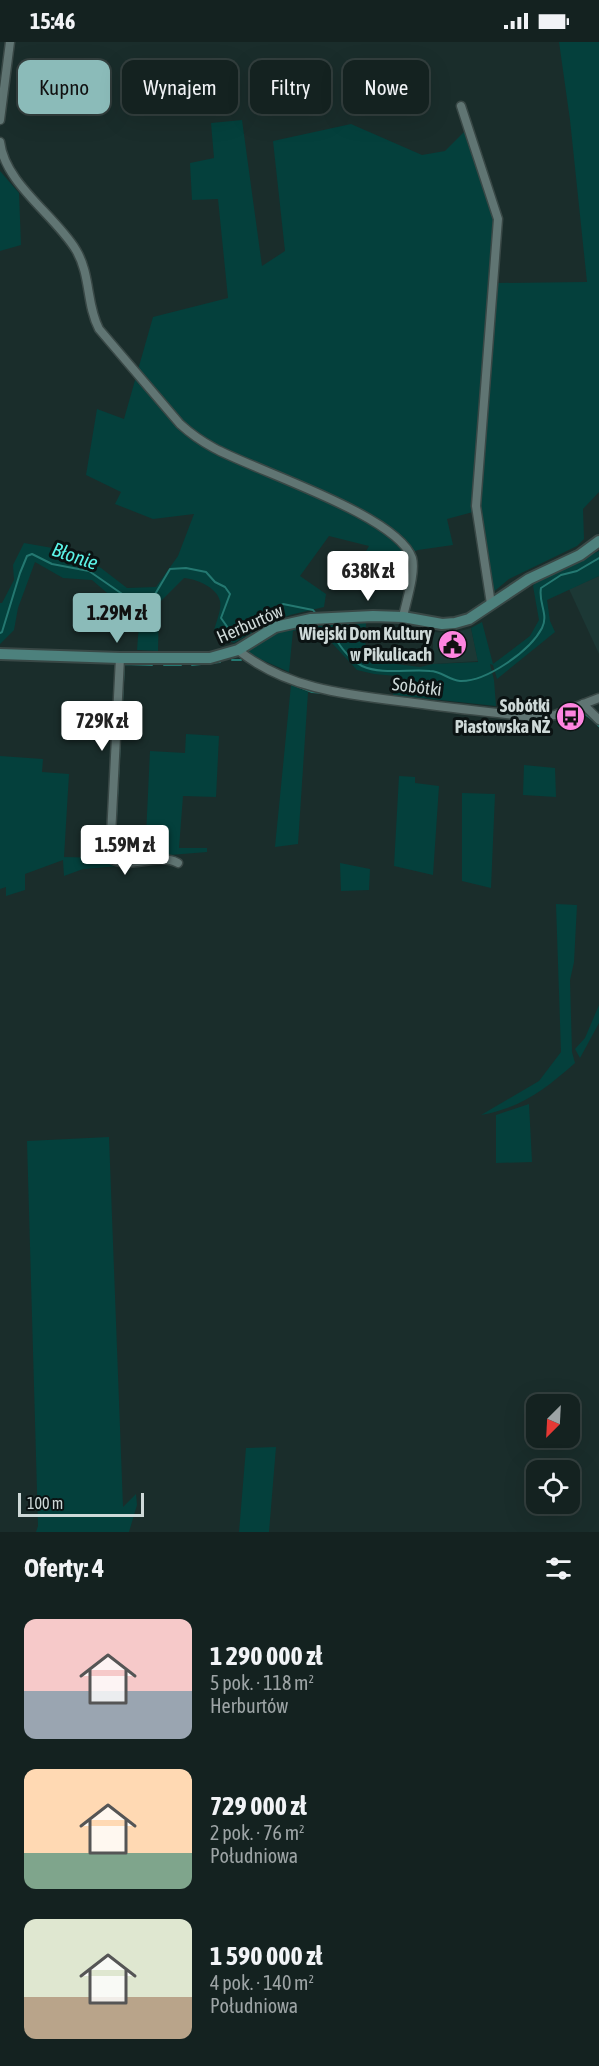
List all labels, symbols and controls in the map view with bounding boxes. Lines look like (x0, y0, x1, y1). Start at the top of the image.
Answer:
text: 15:46 (30, 8, 75, 34)
chip: Kupno (18, 60, 110, 114)
chip: Wynajem (122, 60, 238, 114)
chip: Filtry (250, 60, 331, 114)
chip: Nowe (343, 60, 429, 114)
water label: Błonie (49, 537, 101, 574)
pin: 638K zł (313, 551, 423, 602)
text: 638K zł (341, 559, 395, 582)
pin: 1.29M zł (55, 593, 179, 644)
street label: Herburtów (213, 600, 286, 647)
text: 1.29M zł (87, 601, 147, 624)
place label: Wiejski Dom Kultury w Pikulicach (298, 623, 433, 665)
public building icon: Wiejski Dom Kultury w Pikulicach (437, 628, 469, 660)
street label: Sobótki (391, 673, 443, 700)
place label: Sobótki Piastowska NŻ (455, 695, 551, 737)
bus stop icon: Sobótki Piastowska NŻ (555, 700, 587, 732)
pin: 729K zł (47, 701, 157, 752)
text: 729K zł (75, 709, 129, 732)
pin: 1.59M zł (63, 825, 187, 876)
text: 1.59M zł (95, 833, 155, 856)
north arrow (526, 1394, 580, 1448)
map controls (526, 1394, 580, 1514)
button: locate (526, 1460, 580, 1514)
scale bar (18, 1490, 144, 1518)
text: 100 m (27, 1494, 63, 1512)
icon: filters (542, 1552, 575, 1585)
text: Oferty: 4 (24, 1553, 104, 1583)
text: 1 290 000 zł (210, 1641, 322, 1671)
icon: home (72, 1643, 144, 1715)
text: 5 pok. · 118 m² (210, 1671, 314, 1694)
text: Herburtów (210, 1694, 288, 1717)
text: 729 000 zł (210, 1791, 307, 1821)
icon: home (72, 1793, 144, 1865)
text: 2 pok. · 76 m² (210, 1821, 305, 1844)
text: Południowa (210, 1844, 298, 1867)
text: 1 590 000 zł (210, 1941, 322, 1971)
icon: home (72, 1943, 144, 2015)
text: 4 pok. · 140 m² (210, 1971, 314, 1994)
text: Południowa (210, 1994, 298, 2017)

